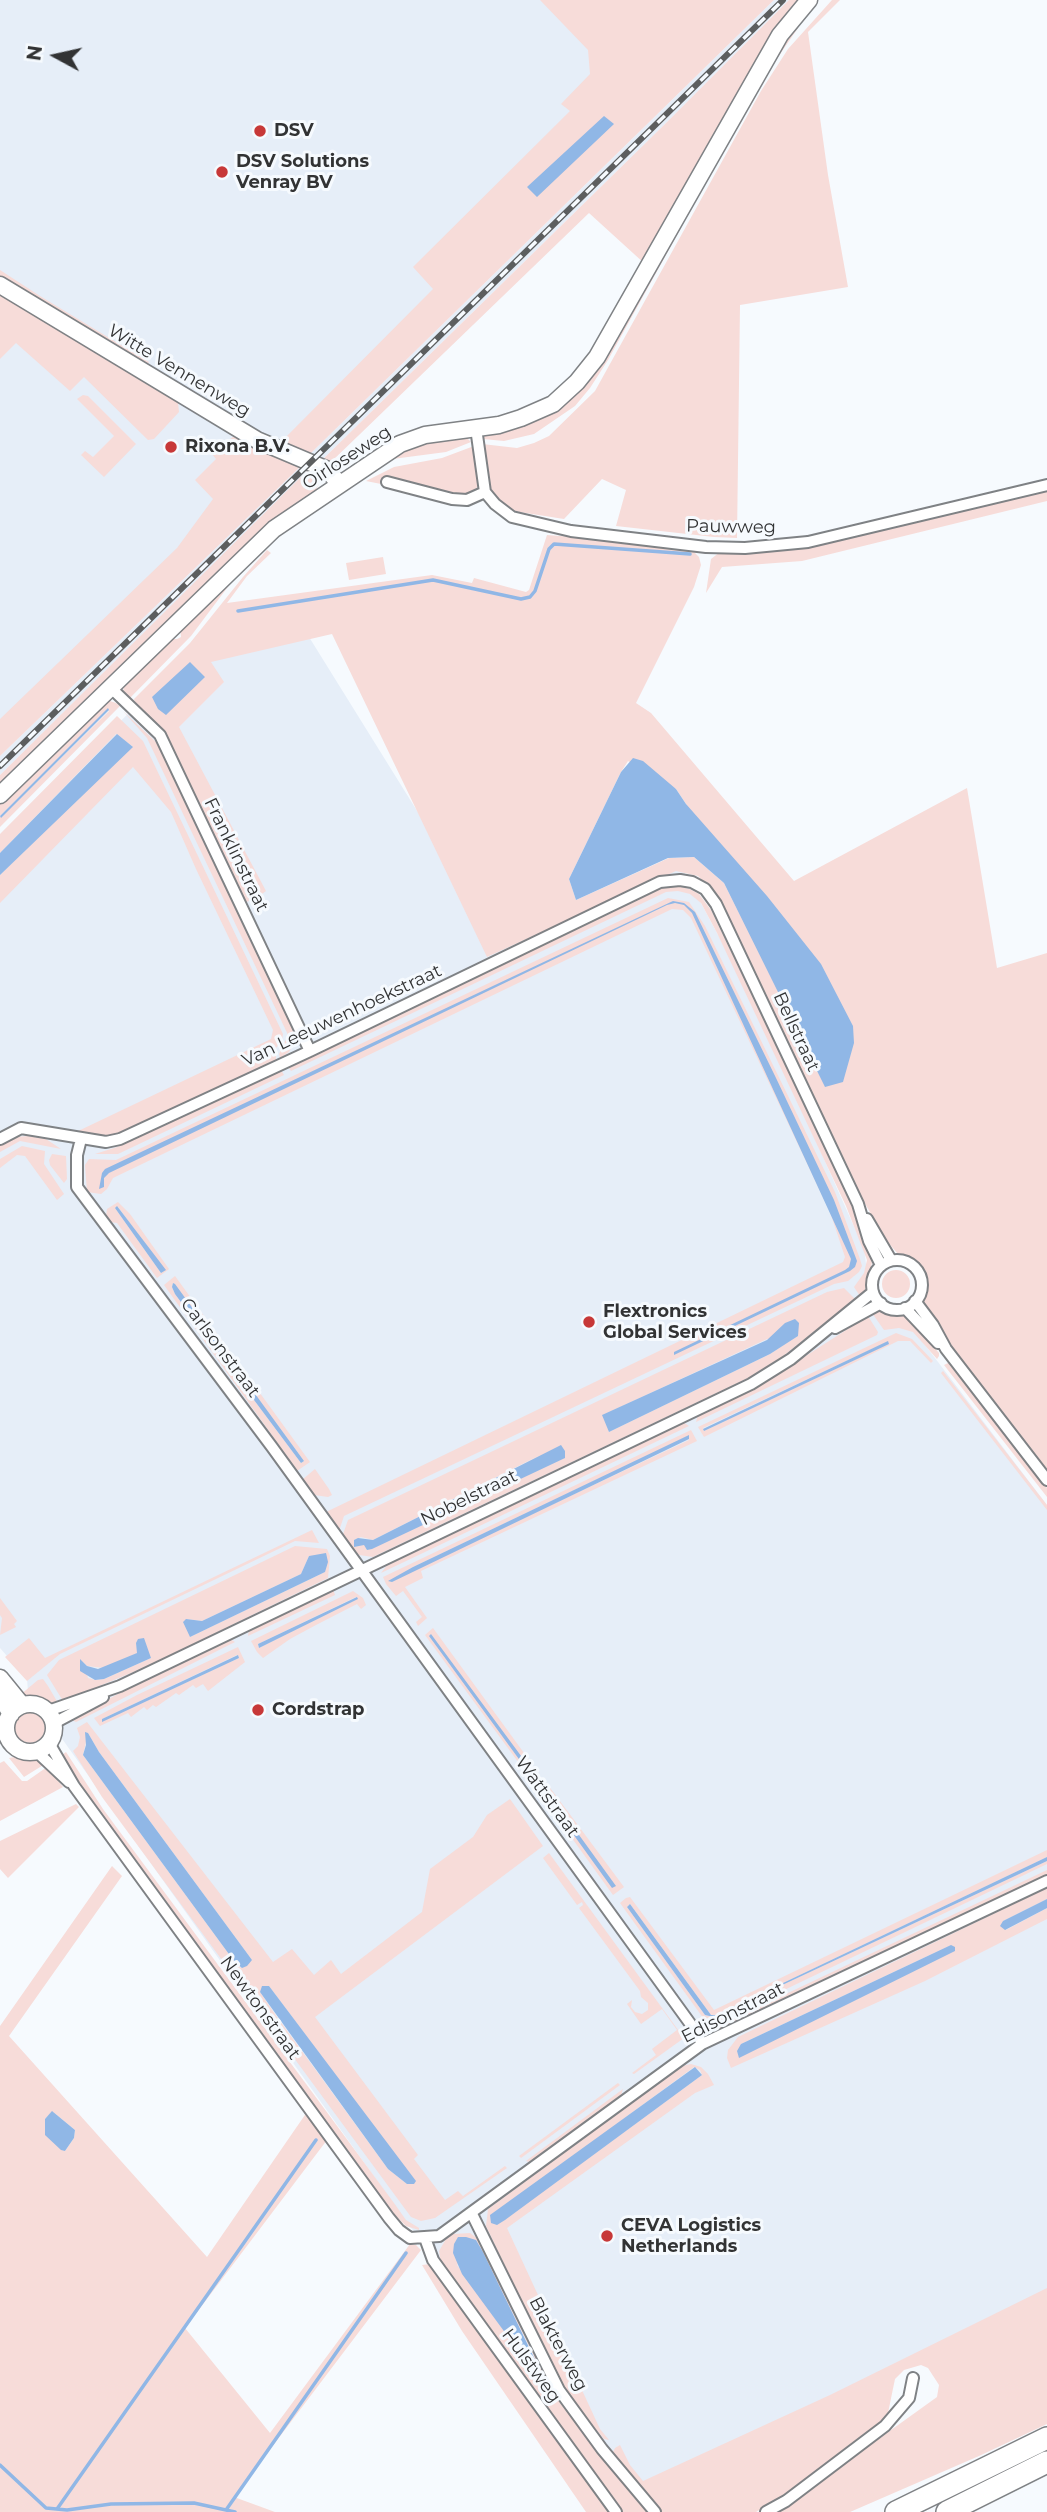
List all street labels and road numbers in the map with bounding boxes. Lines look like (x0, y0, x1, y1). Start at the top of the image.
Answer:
street label: Witte Vennenweg (104, 320, 254, 422)
street label: Oirloseweg (299, 421, 395, 495)
street label: Pauwweg (686, 515, 776, 539)
street label: Franklinstraat (199, 794, 273, 916)
street label: Van Leeuwenhoekstraat (239, 960, 445, 1072)
street label: Bellstraat (768, 989, 824, 1075)
street label: Carlsonstraat (176, 1294, 264, 1402)
street label: Nobelstraat (417, 1465, 521, 1531)
street label: Wattstraat (510, 1752, 584, 1842)
street label: Newtonstraat (215, 1952, 305, 2064)
street label: Edisonstraat (678, 1978, 788, 2048)
street label: Blakterweg (524, 2293, 592, 2395)
street label: Hulstweg (497, 2325, 565, 2407)

